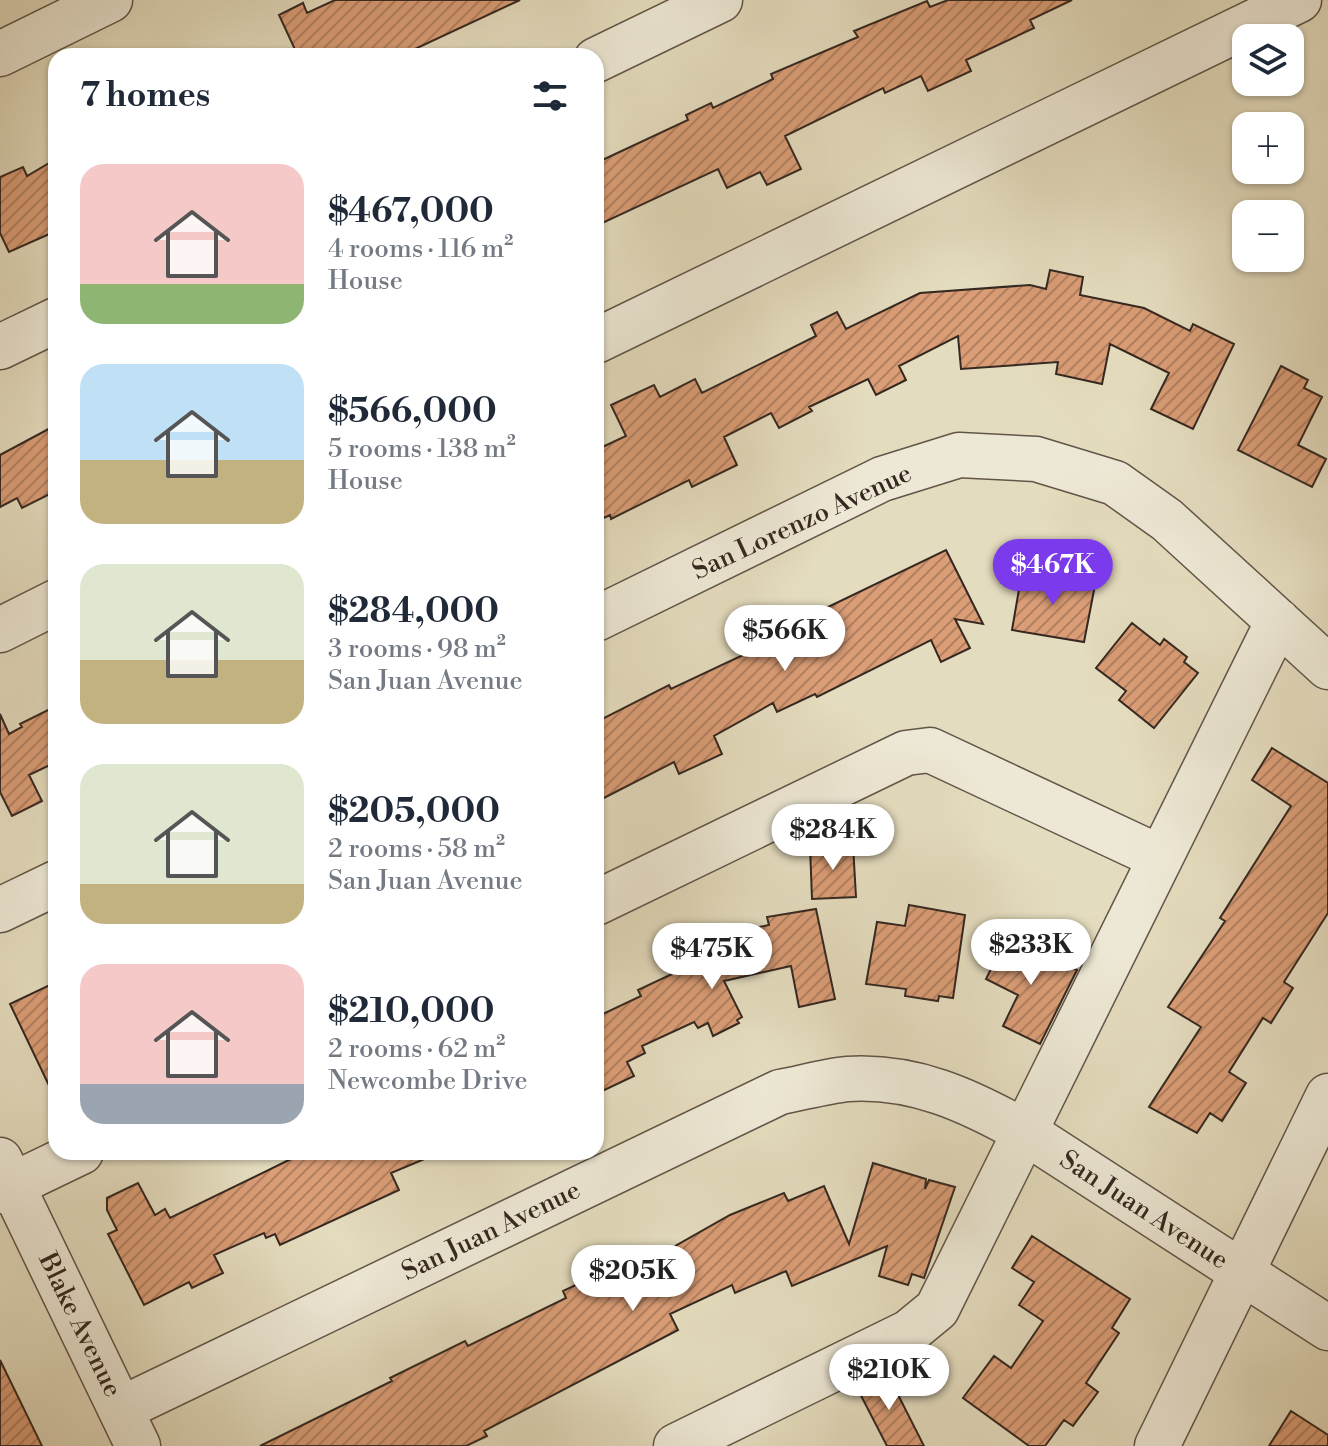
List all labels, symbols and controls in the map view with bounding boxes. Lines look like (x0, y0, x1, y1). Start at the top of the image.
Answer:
map controls (1232, 24, 1304, 272)
button: layers (1232, 24, 1304, 96)
icon: filters (528, 74, 572, 118)
text: 7 homes (80, 75, 210, 117)
button: + (1232, 112, 1304, 184)
text: $467,000 (328, 191, 494, 233)
icon: home (144, 196, 240, 292)
button: − (1232, 200, 1304, 272)
text: 4 rooms · 116 m² (328, 233, 513, 265)
text: House (328, 265, 403, 297)
text: $566,000 (328, 391, 497, 433)
icon: home (144, 396, 240, 492)
text: 5 rooms · 138 m² (328, 433, 516, 465)
street label: San Lorenzo Avenue (687, 457, 917, 587)
text: House (328, 465, 403, 497)
pin: $467K (997, 539, 1109, 607)
text: $467K (1011, 549, 1095, 581)
text: $284,000 (328, 591, 499, 633)
icon: home (144, 596, 240, 692)
pin: $566K (729, 605, 841, 673)
text: $566K (742, 615, 828, 647)
text: 3 rooms · 98 m² (328, 633, 506, 665)
text: San Juan Avenue (328, 665, 523, 697)
text: $205,000 (328, 791, 500, 833)
icon: home (144, 796, 240, 892)
pin: $284K (777, 804, 889, 872)
text: $284K (789, 814, 877, 846)
text: 2 rooms · 58 m² (328, 833, 505, 865)
text: San Juan Avenue (328, 865, 523, 897)
pin: $233K (975, 919, 1087, 987)
pin: $475K (656, 923, 768, 991)
text: $233K (989, 929, 1073, 961)
text: $475K (670, 933, 754, 965)
text: $210,000 (328, 991, 494, 1033)
icon: home (144, 996, 240, 1092)
text: 2 rooms · 62 m² (328, 1033, 505, 1065)
text: Newcombe Drive (328, 1065, 528, 1097)
street label: San Juan Avenue (1054, 1144, 1234, 1276)
street label: San Juan Avenue (397, 1174, 585, 1288)
pin: $205K (577, 1245, 689, 1313)
street label: Blake Avenue (31, 1247, 129, 1402)
text: $205K (589, 1255, 677, 1287)
pin: $210K (833, 1344, 945, 1412)
text: $210K (847, 1354, 931, 1386)

